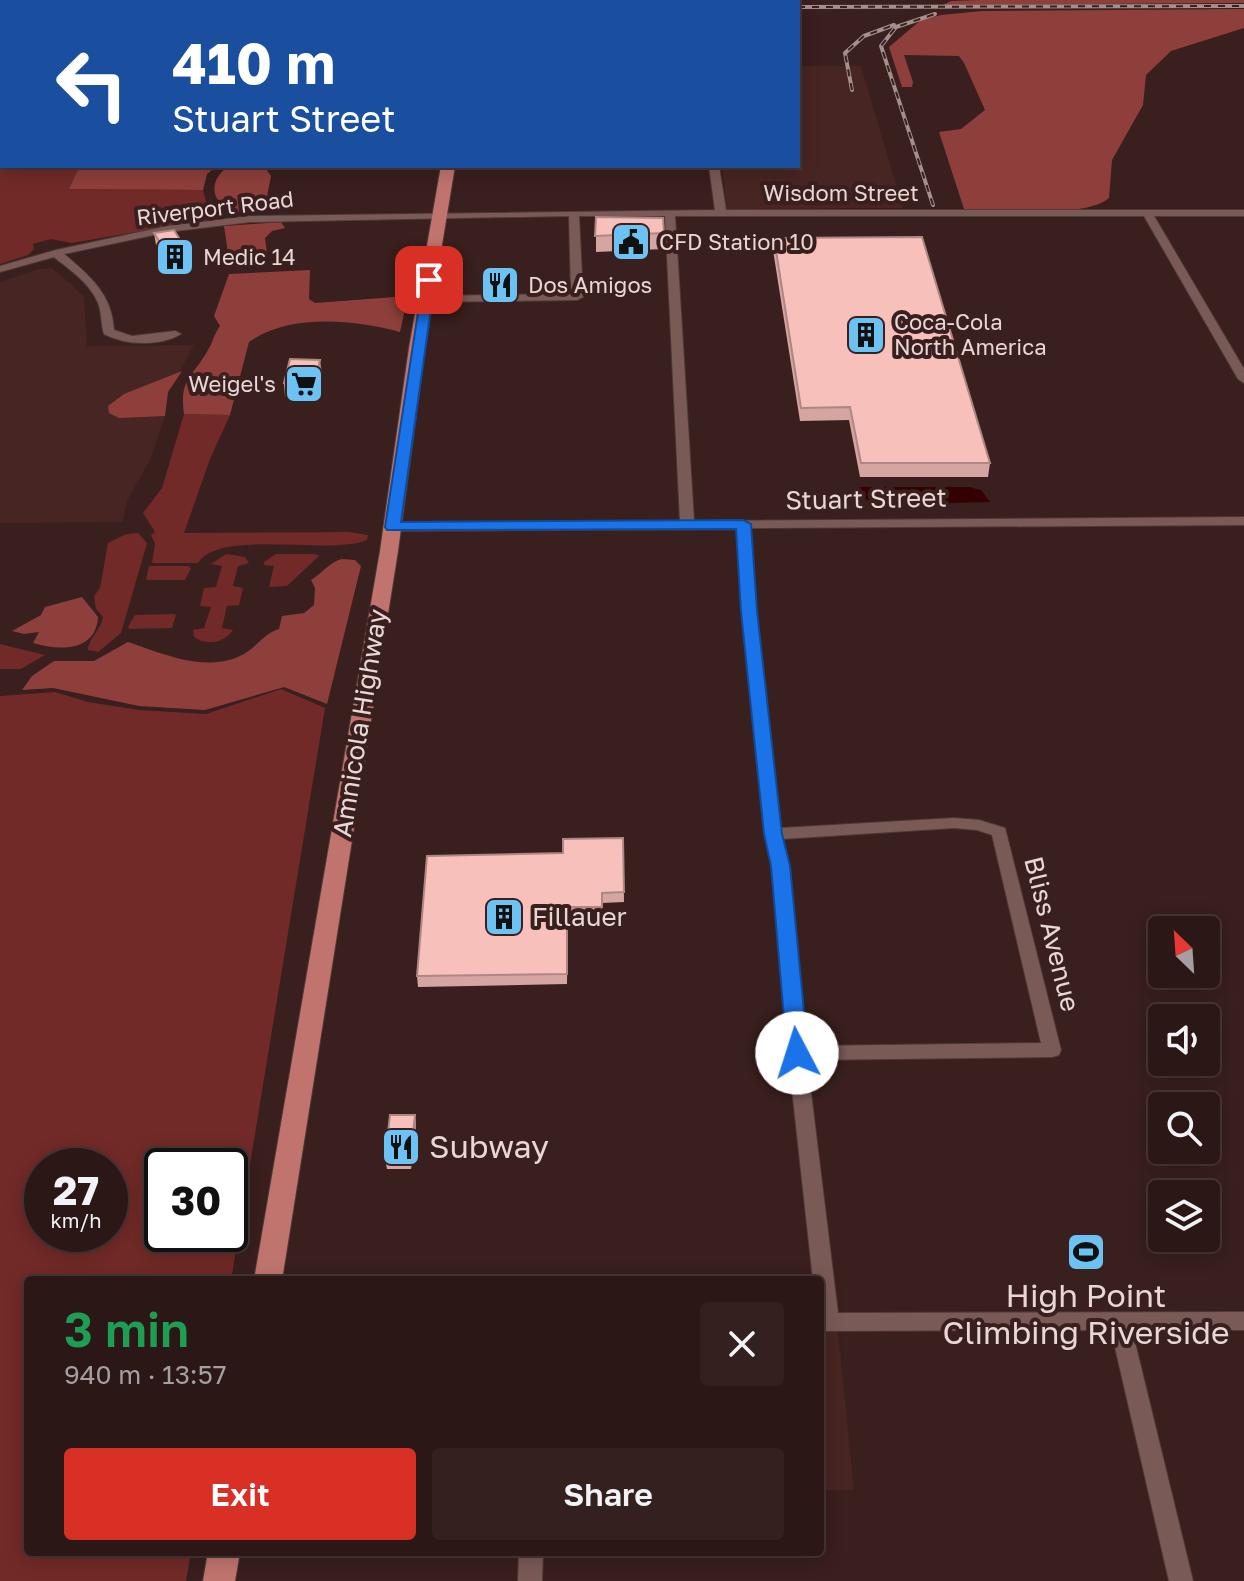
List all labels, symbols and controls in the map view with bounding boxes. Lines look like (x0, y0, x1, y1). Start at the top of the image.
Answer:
text: 410 m (172, 29, 335, 96)
icon: left (40, 32, 144, 136)
text: Stuart Street (172, 97, 396, 140)
street label: Wisdom Street (763, 179, 919, 206)
street label: Riverport Road (135, 184, 295, 231)
public building icon: CFD Station 10 (610, 221, 652, 263)
place label: CFD Station 10 (659, 228, 814, 255)
building icon: Medic 14 (154, 236, 196, 278)
place label: Medic 14 (203, 243, 296, 270)
pin (395, 246, 463, 314)
icon: arrive (407, 258, 451, 302)
restaurant icon: Dos Amigos (479, 264, 521, 306)
place label: Dos Amigos (528, 271, 652, 298)
place label: Coca-Cola North America (894, 308, 1047, 360)
building icon: Coca-Cola North America (845, 314, 887, 356)
supermarket icon: Weigel's (283, 363, 325, 405)
place label: Weigel's (188, 370, 276, 397)
street label: Stuart Street (785, 482, 947, 515)
street label: Amnicola Highway (326, 606, 393, 839)
street label: Bliss Avenue (1018, 853, 1087, 1015)
building icon: Fillauer (483, 896, 525, 938)
place label: Fillauer (532, 901, 627, 932)
north arrow (1148, 916, 1220, 988)
map controls (1148, 916, 1220, 1252)
button: sound (1148, 1004, 1220, 1076)
position arrow (755, 1011, 839, 1095)
button: search (1148, 1092, 1220, 1164)
restaurant icon: Subway (380, 1126, 422, 1168)
place label: Subway (429, 1127, 549, 1165)
speed limit sign: 30 (144, 1148, 248, 1252)
text: 27 (53, 1166, 99, 1214)
button: layers (1148, 1180, 1220, 1252)
text: km/h (51, 1208, 101, 1232)
sports icon: High Point Climbing Riverside (1065, 1231, 1107, 1273)
place label: High Point Climbing Riverside (943, 1276, 1229, 1351)
text: 3 min (64, 1300, 189, 1358)
button: close (700, 1302, 784, 1386)
text: 940 m · 13:57 (64, 1359, 227, 1390)
button: Exit (64, 1448, 416, 1540)
button: Share (432, 1448, 784, 1540)

